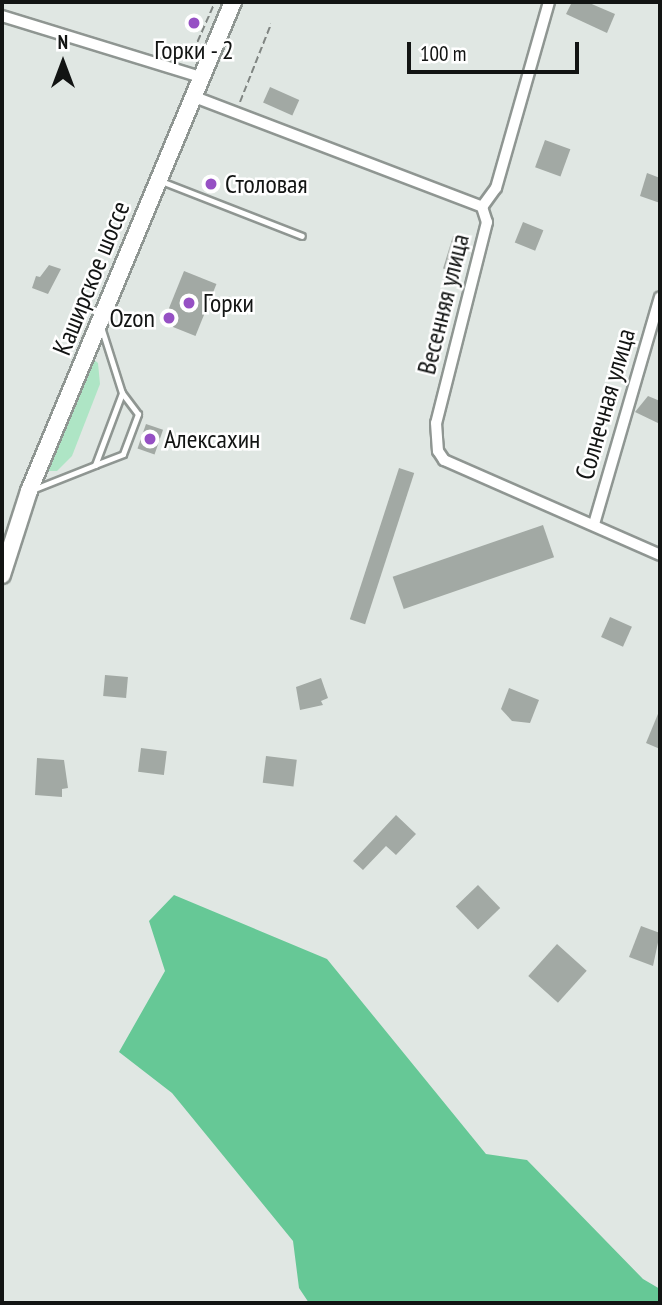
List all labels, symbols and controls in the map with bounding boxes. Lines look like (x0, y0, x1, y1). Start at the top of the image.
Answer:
marker: Горки - 2 (186, 15, 202, 31)
north arrow (28, 28, 98, 98)
scale bar (410, 28, 582, 72)
text: N (58, 30, 68, 54)
place label: Горки - 2 (153, 34, 235, 66)
text: 100 m (420, 40, 466, 67)
place label: Столовая (225, 168, 308, 200)
marker: Столовая (203, 176, 219, 192)
street label: Каширское шоссе (46, 197, 136, 359)
street label: Весенняя улица (410, 230, 476, 378)
place label: Горки (203, 287, 254, 319)
marker: Горки (181, 295, 197, 311)
place label: Ozon (109, 302, 155, 334)
marker: Ozon (161, 310, 177, 326)
street label: Солнечная улица (569, 325, 641, 483)
place label: Алексахин (164, 423, 260, 455)
marker: Алексахин (142, 431, 158, 447)

